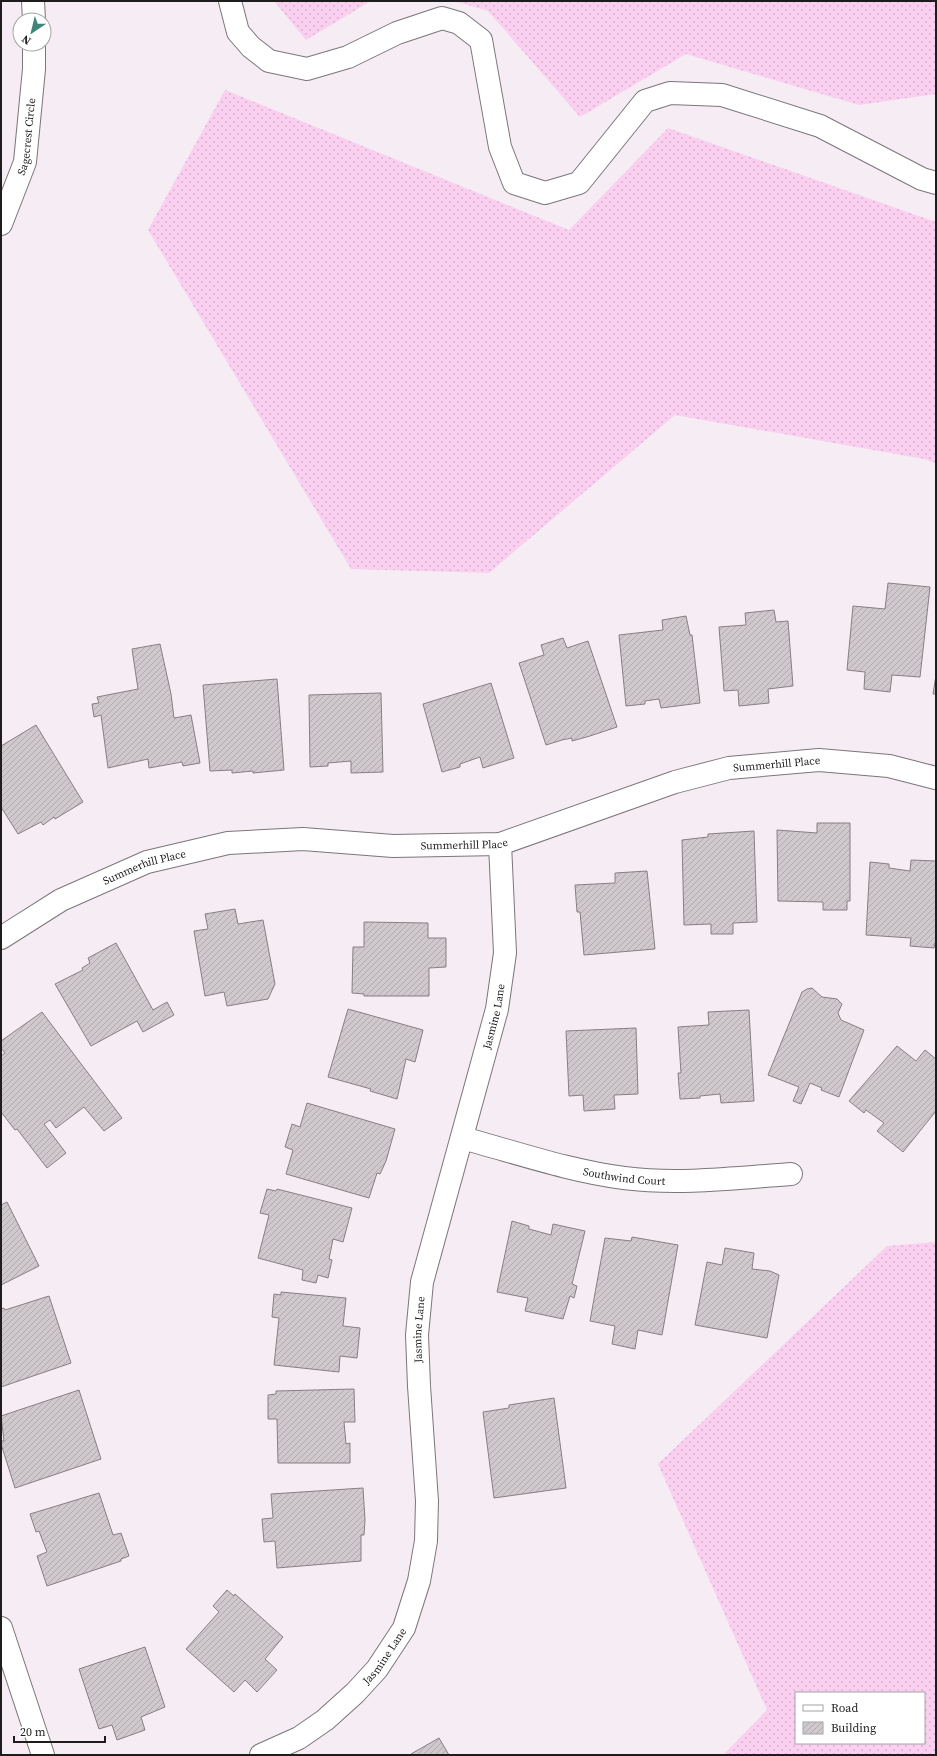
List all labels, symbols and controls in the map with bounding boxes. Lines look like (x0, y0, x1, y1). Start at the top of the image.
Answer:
north arrow (12, 12, 52, 52)
text: N (19, 31, 34, 48)
street label: Sagecrest Circle (13, 97, 39, 177)
street label: Summerhill Place (733, 752, 821, 775)
street label: Summerhill Place (421, 834, 510, 853)
street label: Summerhill Place (100, 846, 188, 888)
street label: Jasmine Lane (479, 982, 508, 1052)
street label: Southwind Court (582, 1163, 666, 1188)
street label: Jasmine Lane (409, 1295, 428, 1364)
street label: Jasmine Lane (358, 1624, 410, 1688)
legend (795, 1692, 925, 1744)
text: Road (831, 1700, 858, 1716)
scale bar (14, 1718, 105, 1744)
text: Building (831, 1720, 876, 1736)
text: 20 m (20, 1724, 46, 1740)

